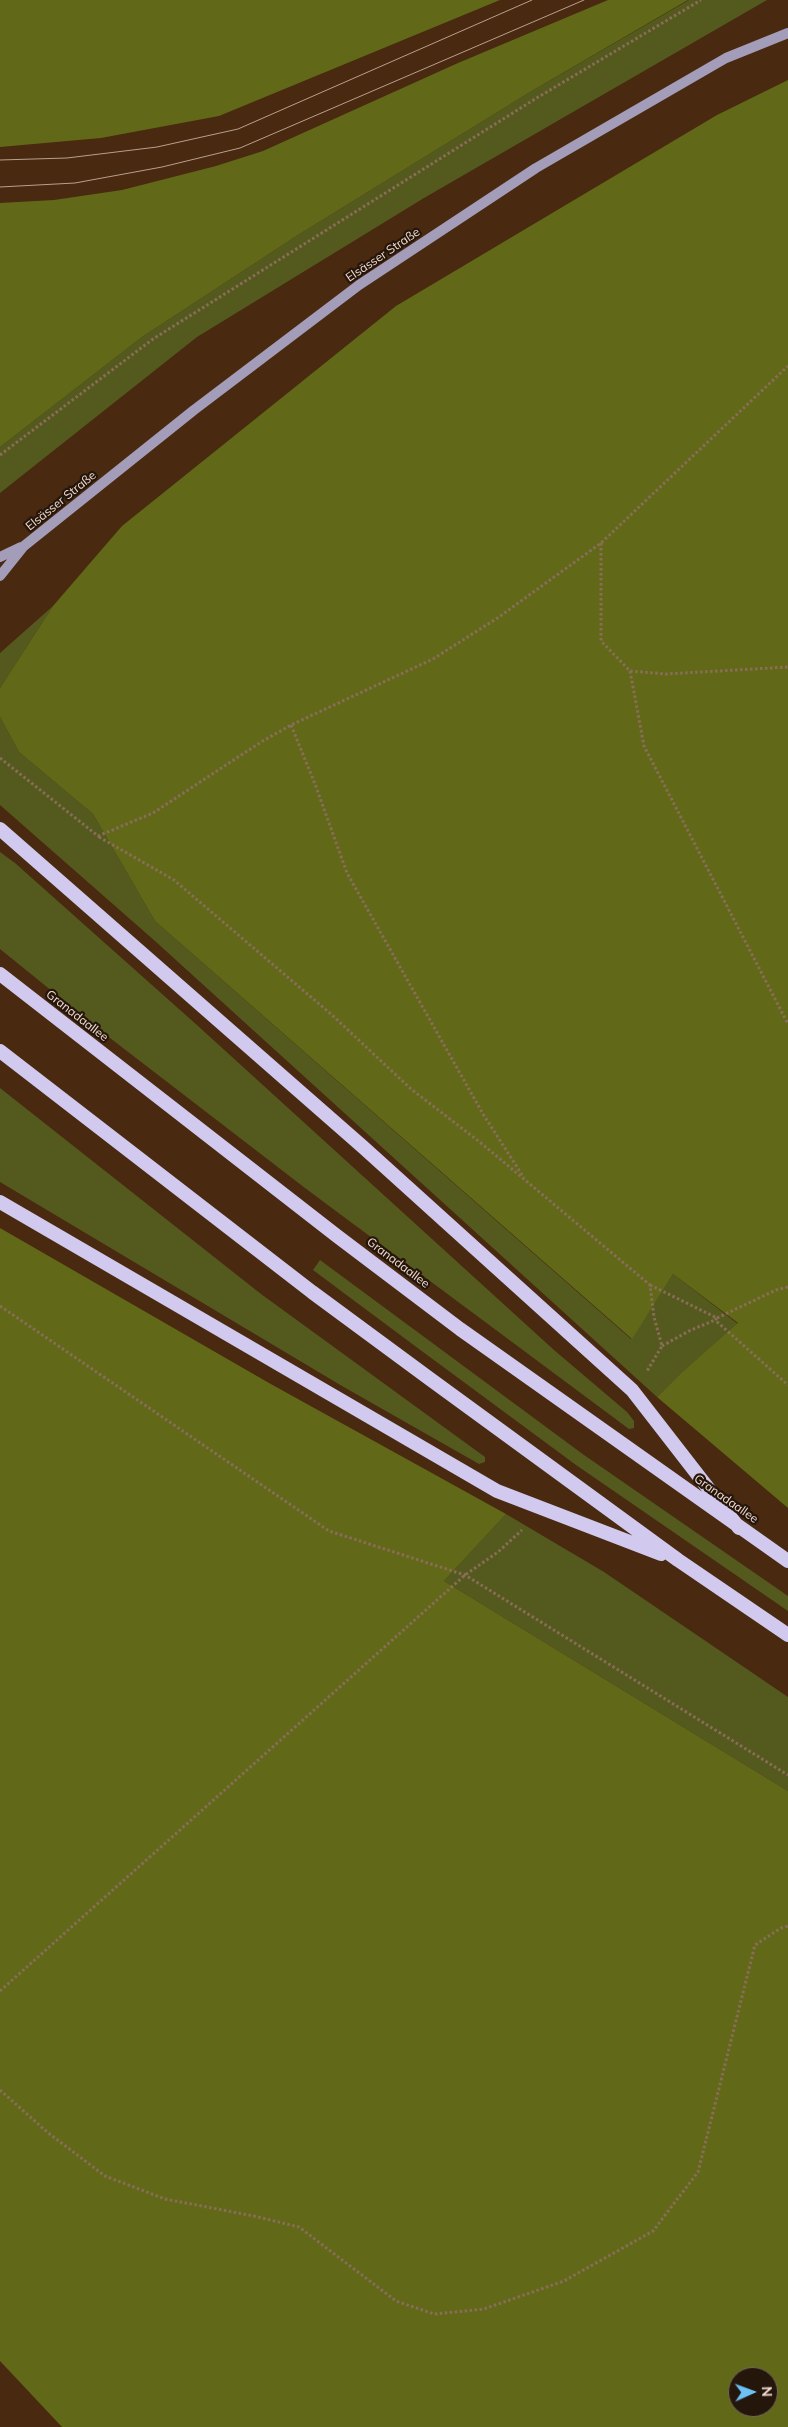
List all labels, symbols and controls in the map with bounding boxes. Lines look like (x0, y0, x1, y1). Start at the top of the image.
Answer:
street label: Elsässer Straße (343, 225, 423, 285)
street label: Elsässer Straße (23, 468, 99, 534)
street label: Granadaallee (43, 987, 111, 1045)
street label: Granadaallee (364, 1235, 432, 1291)
street label: Granadaallee (691, 1472, 761, 1526)
north arrow (728, 2367, 778, 2417)
text: N (758, 2386, 776, 2397)

